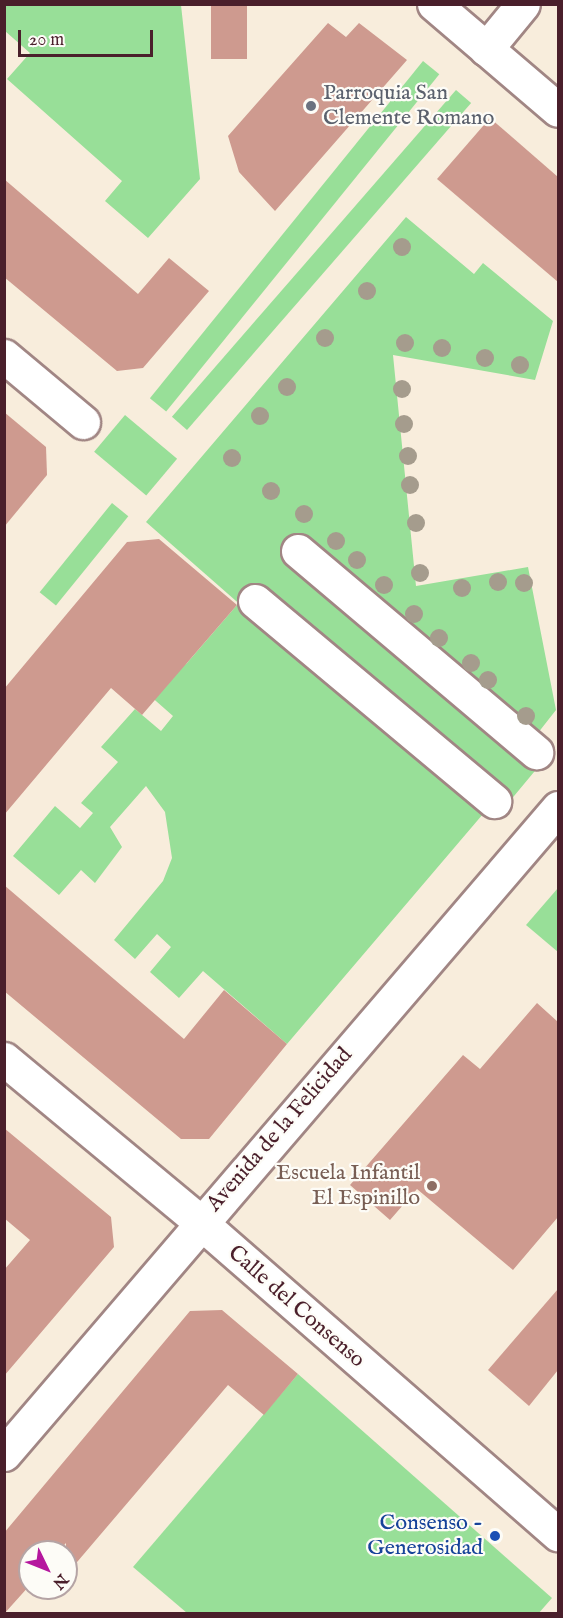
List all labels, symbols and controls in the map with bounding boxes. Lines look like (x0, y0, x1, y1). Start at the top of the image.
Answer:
scale bar (21, 18, 156, 56)
text: 20 m (29, 29, 64, 52)
place label: Parroquia San Clemente Romano (323, 80, 494, 132)
marker: Parroquia San Clemente Romano (304, 99, 318, 113)
street label: Avenida de la Felicidad (202, 1043, 358, 1217)
place label: Escuela Infantil El Espinillo (276, 1160, 420, 1212)
marker: Escuela Infantil El Espinillo (425, 1179, 439, 1193)
street label: Calle del Consenso (222, 1240, 370, 1374)
place label: Consenso - Generosidad (367, 1510, 483, 1562)
marker: Consenso - Generosidad (488, 1529, 502, 1543)
north arrow (18, 1540, 78, 1600)
text: N (48, 1569, 72, 1593)

